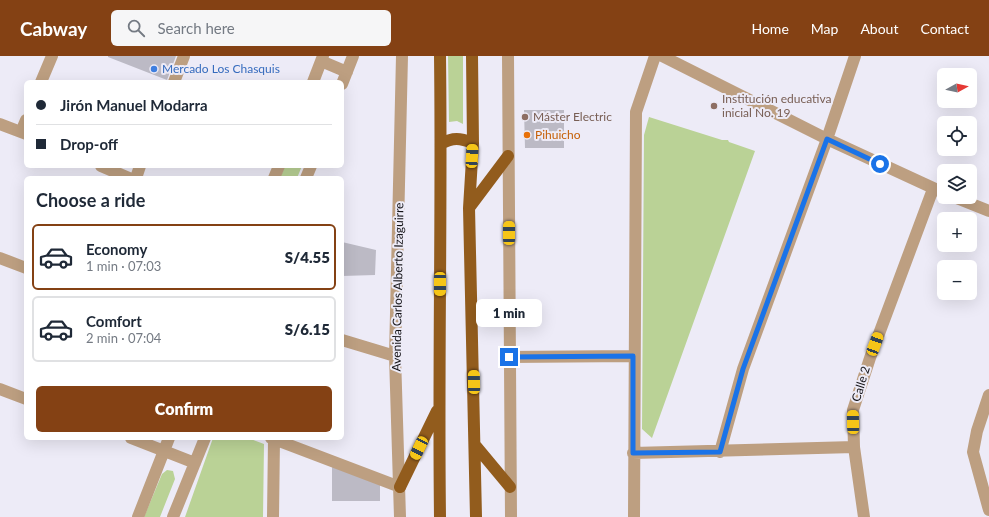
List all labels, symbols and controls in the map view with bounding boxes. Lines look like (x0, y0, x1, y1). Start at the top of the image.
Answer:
search box (111, 10, 391, 46)
text: Cabway (20, 17, 87, 40)
icon: search (125, 17, 147, 39)
text: Search here (157, 19, 235, 37)
text: Home (751, 20, 789, 37)
text: Map (811, 20, 838, 37)
text: About (860, 20, 898, 37)
text: Contact (920, 20, 969, 37)
place label: Mercado Los Chasquis (162, 61, 280, 76)
marker: Mercado Los Chasquis (149, 64, 159, 74)
north arrow (937, 68, 977, 108)
map controls (937, 68, 977, 300)
place label: Institución educativa inicial No. 19 (722, 91, 832, 120)
text: Jirón Manuel Modarra (60, 96, 208, 114)
marker: Institución educativa inicial No. 19 (709, 101, 719, 111)
place label: Máster Electric (533, 109, 612, 124)
marker: Máster Electric (520, 112, 530, 122)
button: locate (937, 116, 977, 156)
place label: Pihuicho (535, 127, 581, 142)
marker: Pihuicho (522, 130, 532, 140)
text: Drop-off (60, 135, 118, 153)
car (465, 144, 479, 168)
route start (871, 155, 889, 173)
button: layers (937, 164, 977, 204)
text: Choose a ride (36, 189, 145, 211)
street label: Avenida Carlos Alberto Izaguirre (389, 202, 406, 372)
button: + (937, 212, 977, 252)
car (503, 221, 515, 245)
icon: car (38, 239, 74, 275)
text: Economy (86, 240, 147, 258)
text: S/4.55 (285, 248, 330, 266)
text: 1 min · 07:03 (86, 258, 161, 274)
button: − (937, 260, 977, 300)
car (434, 272, 446, 296)
callout: 1 min (476, 299, 542, 327)
text: 1 min (493, 305, 525, 321)
icon: car (38, 311, 74, 347)
text: Comfort (86, 312, 142, 330)
text: S/6.15 (285, 320, 330, 338)
text: 2 min · 07:04 (86, 330, 161, 346)
car (865, 331, 885, 357)
route end (500, 348, 518, 366)
street label: Calle 2 (848, 364, 873, 403)
car (468, 370, 480, 394)
button: Confirm (36, 386, 332, 432)
car (847, 410, 859, 434)
car (408, 435, 430, 461)

